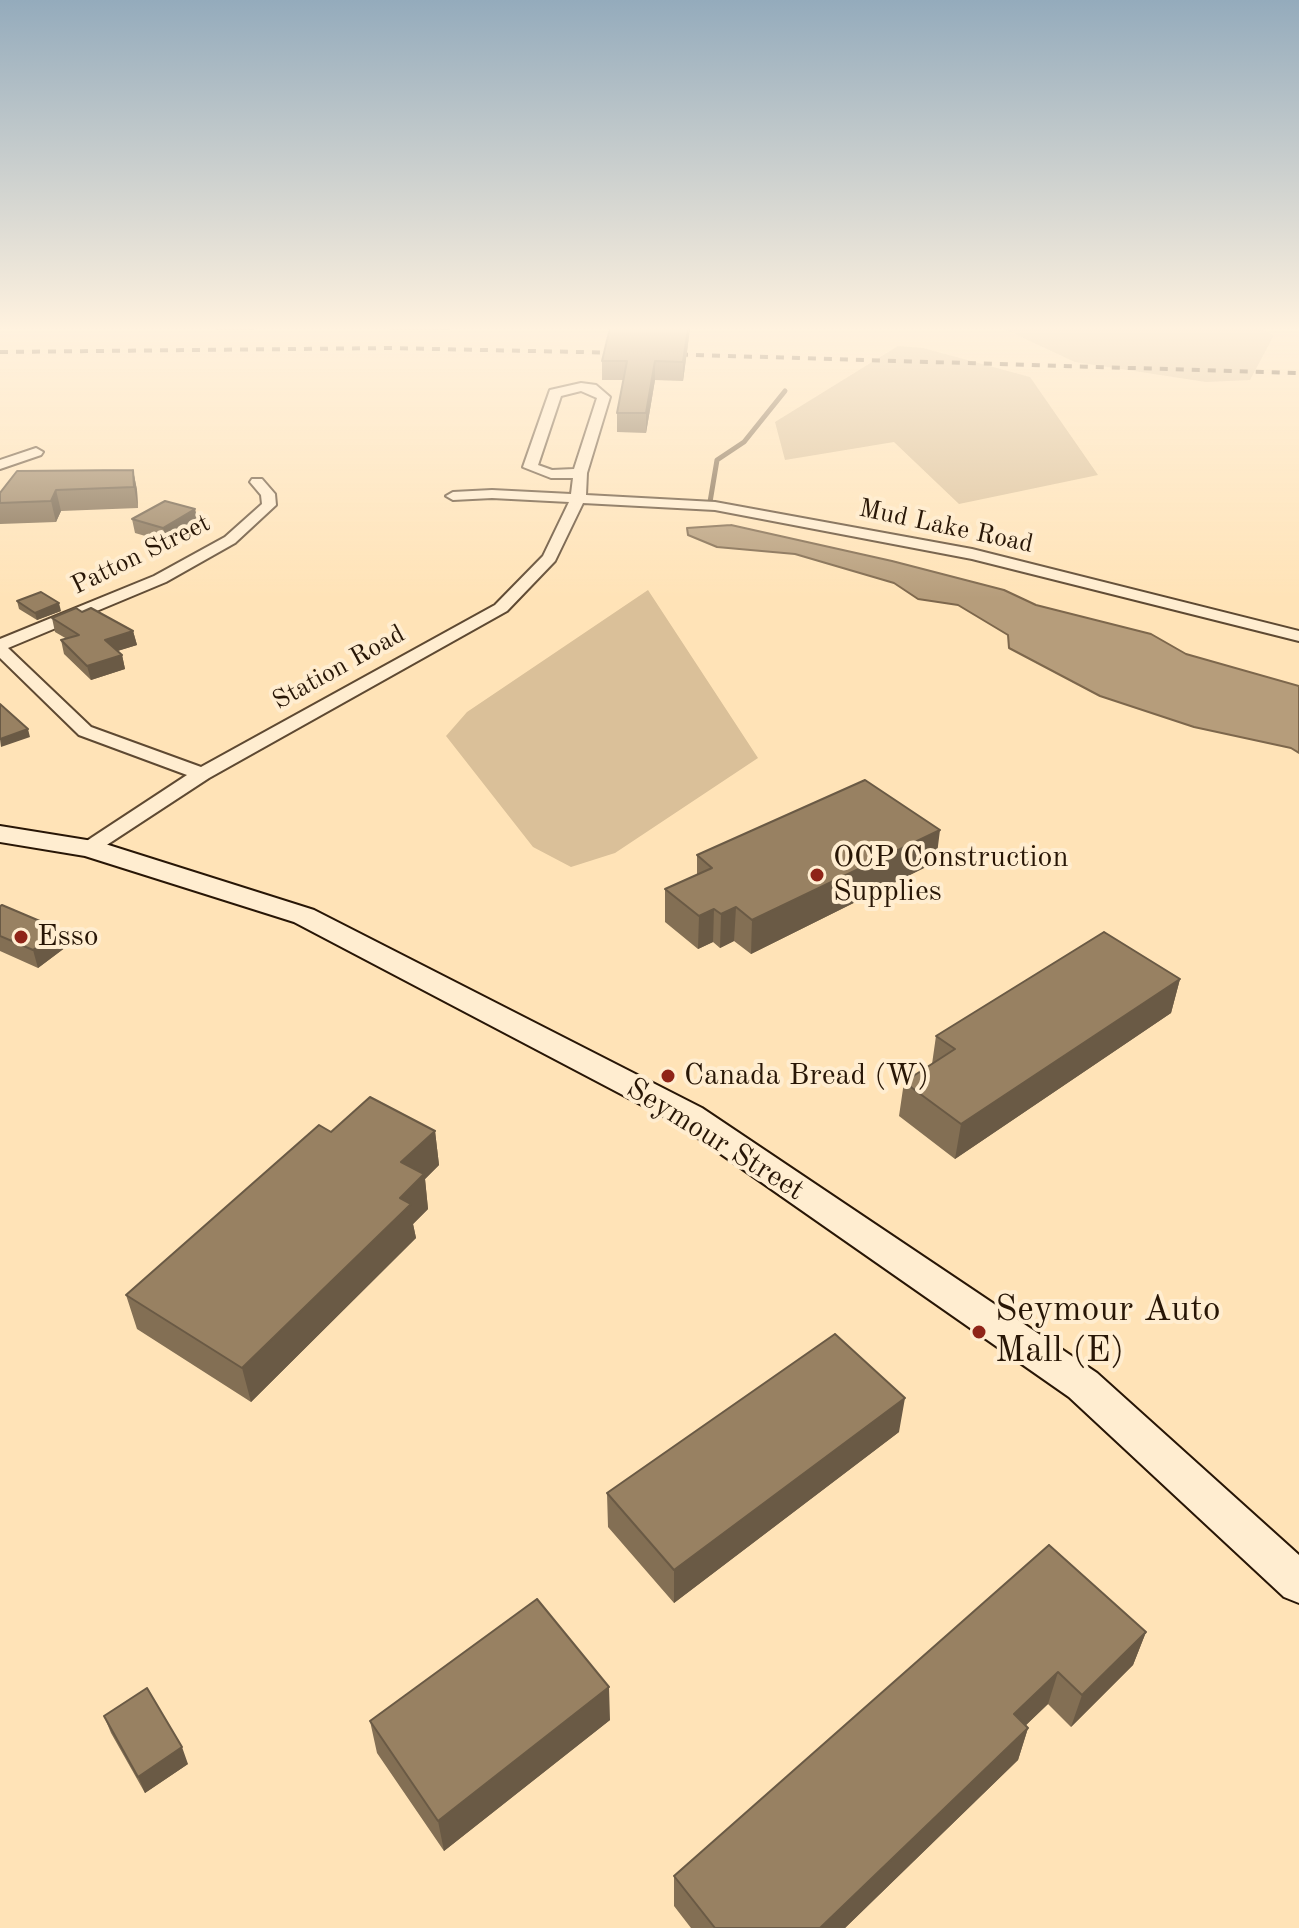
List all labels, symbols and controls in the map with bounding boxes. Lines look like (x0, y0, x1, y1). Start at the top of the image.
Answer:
street label: Mud Lake Road (856, 493, 1036, 561)
street label: Patton Street (66, 508, 216, 602)
street label: Station Road (267, 619, 411, 717)
place label: OCP Construction Supplies (833, 840, 1069, 910)
marker: OCP Construction Supplies (808, 866, 826, 884)
place label: Esso (37, 919, 99, 955)
marker: Esso (12, 928, 30, 946)
place label: Canada Bread (W) (684, 1058, 929, 1094)
marker: Canada Bread (W) (659, 1067, 677, 1085)
street label: Seymour Street (619, 1071, 811, 1209)
place label: Seymour Auto Mall (E) (995, 1289, 1221, 1374)
marker: Seymour Auto Mall (E) (970, 1323, 988, 1341)

